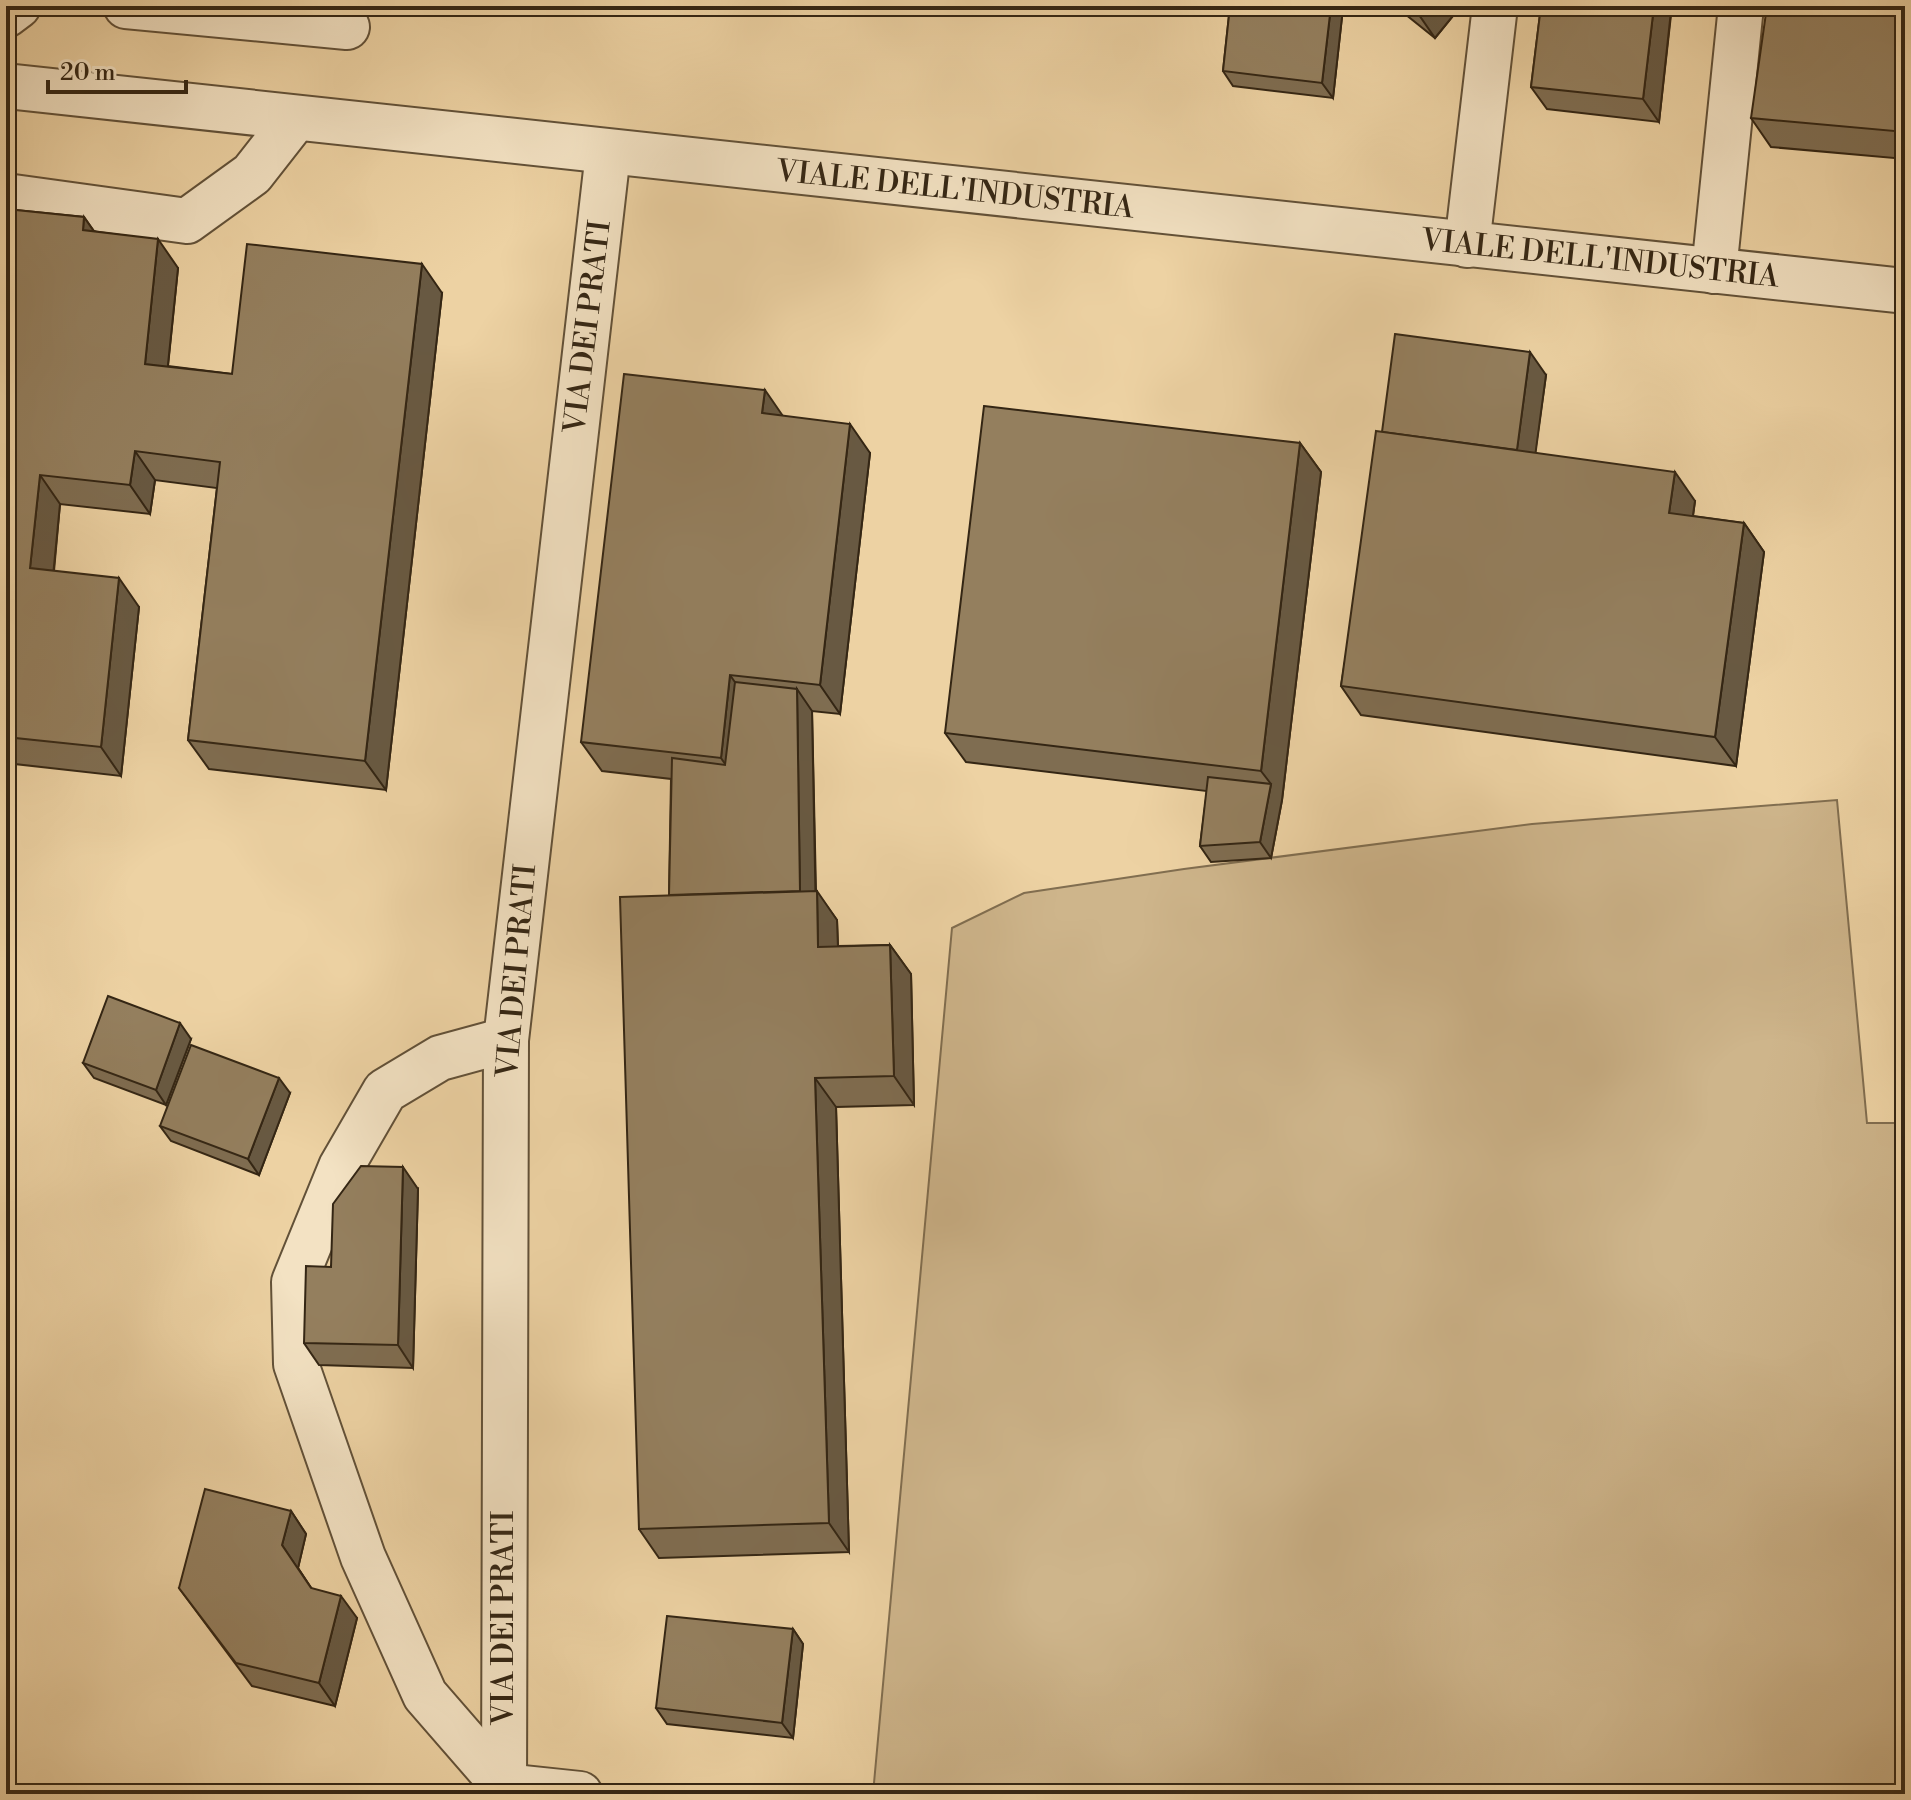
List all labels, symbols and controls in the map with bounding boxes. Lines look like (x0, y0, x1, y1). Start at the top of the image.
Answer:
scale bar (48, 44, 186, 94)
text: 20 m (60, 58, 116, 88)
street label: VIALE DELL'INDUSTRIA (773, 152, 1137, 228)
street label: VIA DEI PRATI (556, 218, 620, 437)
street label: VIALE DELL'INDUSTRIA (1418, 221, 1782, 297)
street label: VIA DEI PRATI (489, 862, 545, 1080)
street label: VIA DEI PRATI (485, 1510, 523, 1726)

